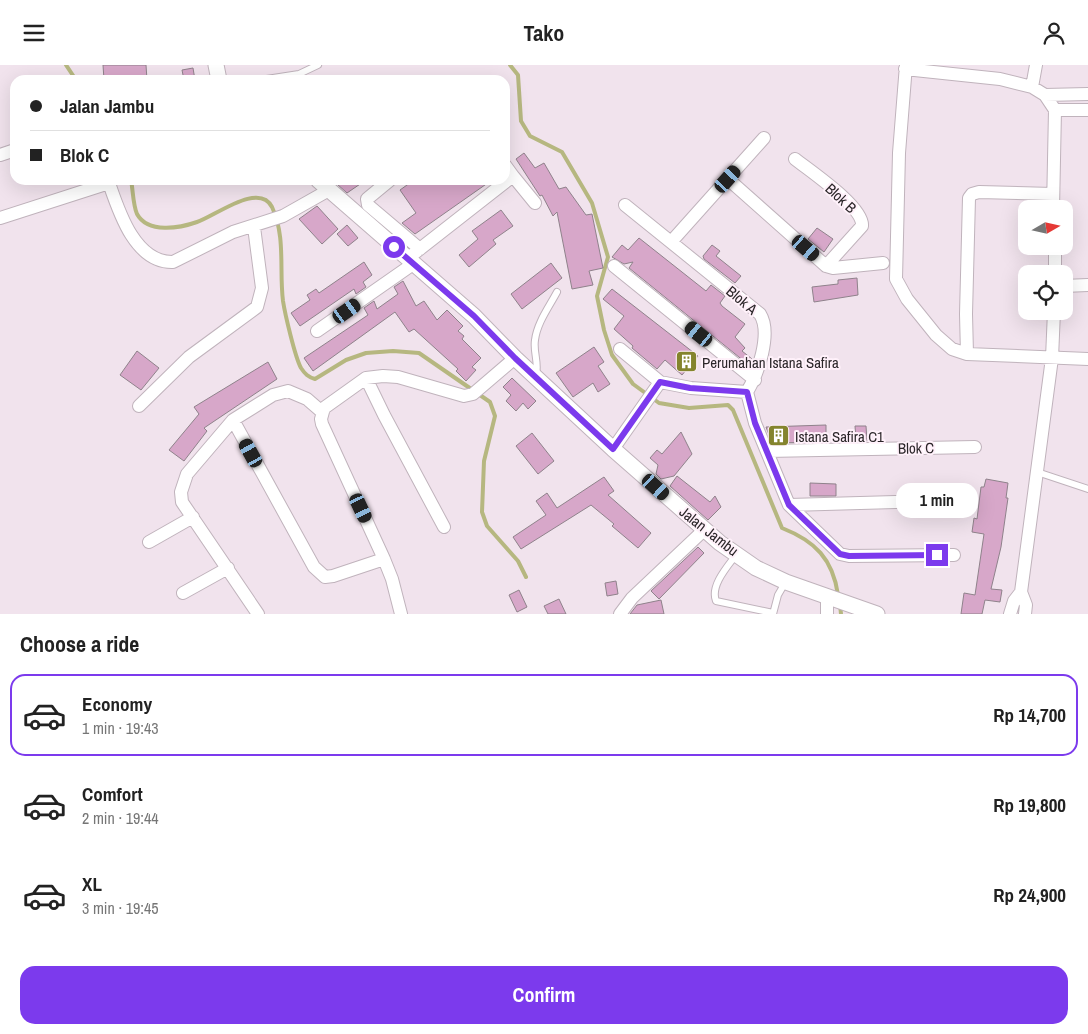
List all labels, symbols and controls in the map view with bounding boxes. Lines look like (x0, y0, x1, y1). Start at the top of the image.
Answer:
text: Tako (524, 18, 564, 48)
icon: menu (20, 19, 48, 47)
icon: person (1040, 19, 1068, 47)
text: Jalan Jambu (60, 93, 154, 119)
text: Blok C (60, 142, 109, 168)
car (712, 163, 743, 195)
street label: Blok B (821, 178, 861, 218)
north arrow (1018, 200, 1072, 255)
map controls (1018, 200, 1073, 320)
car (789, 232, 822, 264)
route start (383, 236, 405, 258)
button: locate (1018, 265, 1073, 320)
street label: Blok A (722, 281, 763, 320)
car (330, 296, 363, 326)
car (682, 319, 715, 349)
building icon: Perumahan Istana Safira (674, 350, 698, 374)
place label: Perumahan Istana Safira (702, 352, 839, 373)
building icon: Istana Safira C1 (767, 424, 791, 448)
place label: Istana Safira C1 (795, 426, 884, 447)
car (237, 436, 264, 470)
street label: Blok C (898, 437, 934, 459)
car (639, 471, 672, 503)
callout: 1 min (896, 483, 978, 517)
text: 1 min (920, 489, 954, 511)
car (347, 491, 374, 525)
street label: Jalan Jambu (675, 501, 743, 561)
route end (926, 544, 948, 566)
text: Choose a ride (20, 629, 139, 659)
text: Economy (82, 691, 152, 717)
icon: car (22, 693, 67, 738)
text: Rp 14,700 (993, 702, 1066, 728)
text: 1 min · 19:43 (82, 717, 159, 739)
text: Comfort (82, 781, 143, 807)
icon: car (22, 783, 67, 828)
text: Rp 19,800 (993, 792, 1066, 818)
text: 2 min · 19:44 (82, 807, 159, 829)
text: XL (82, 871, 102, 897)
icon: car (22, 873, 67, 918)
text: Rp 24,900 (993, 882, 1066, 908)
text: 3 min · 19:45 (82, 897, 159, 919)
button: Confirm (20, 966, 1068, 1024)

